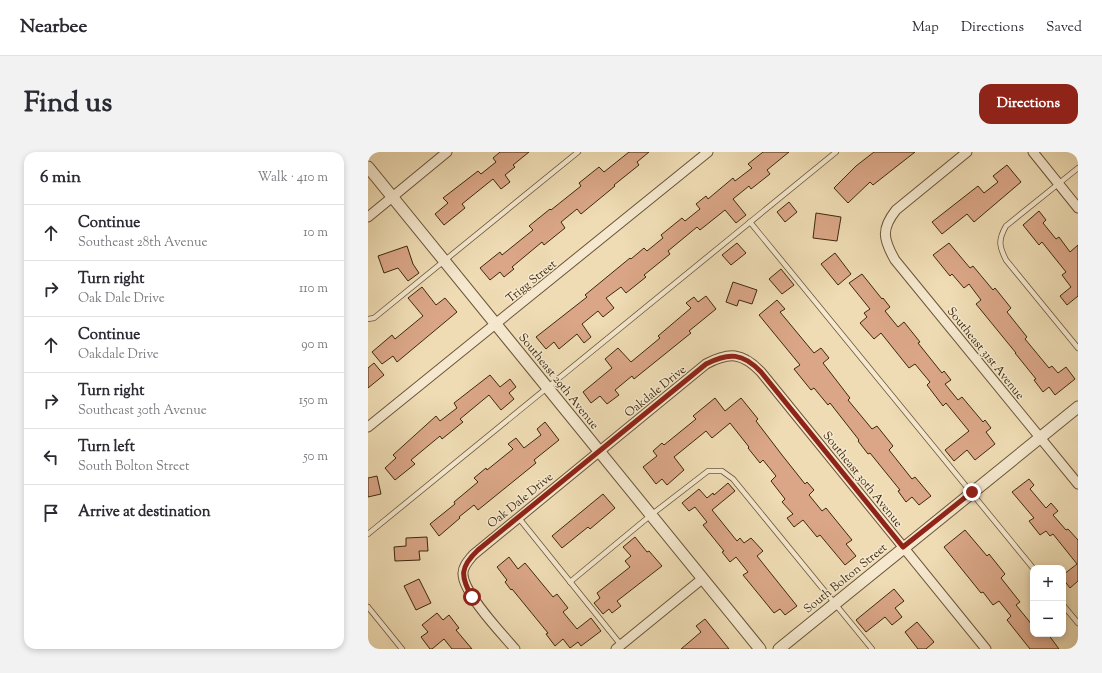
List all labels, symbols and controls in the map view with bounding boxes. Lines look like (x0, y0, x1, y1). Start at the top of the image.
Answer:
text: Nearbee (20, 14, 87, 41)
text: Map (912, 18, 939, 38)
text: Directions (961, 18, 1024, 38)
text: Saved (1046, 18, 1082, 38)
text: Find us (24, 84, 112, 124)
button: Directions (979, 84, 1078, 124)
text: 6 min (40, 166, 81, 190)
text: Walk · 410 m (257, 169, 328, 187)
text: Continue (78, 213, 140, 234)
icon: ahead (40, 222, 62, 244)
text: 10 m (303, 224, 328, 242)
text: Southeast 28th Avenue (78, 234, 208, 252)
street label: Trigg Street (502, 256, 561, 308)
text: Turn right (78, 269, 144, 290)
icon: right (40, 278, 62, 300)
text: 110 m (299, 280, 328, 298)
text: Oak Dale Drive (78, 290, 165, 308)
street label: Southeast 31st Avenue (942, 303, 1029, 404)
text: Continue (78, 325, 140, 346)
street label: Southeast 29th Avenue (514, 330, 603, 434)
icon: ahead (40, 334, 62, 356)
text: 90 m (301, 336, 328, 354)
text: Oakdale Drive (78, 346, 159, 364)
street label: Oakdale Drive (621, 361, 691, 422)
text: Turn right (78, 381, 144, 402)
icon: right (40, 390, 62, 412)
text: 150 m (299, 392, 328, 410)
text: Southeast 30th Avenue (78, 402, 207, 420)
street label: Southeast 30th Avenue (818, 428, 907, 532)
text: Turn left (78, 437, 135, 458)
icon: left (40, 446, 62, 468)
text: 50 m (303, 448, 328, 466)
text: South Bolton Street (78, 458, 190, 476)
street label: Oak Dale Drive (484, 468, 558, 533)
route end (963, 483, 981, 501)
icon: arrive (40, 502, 62, 524)
text: Arrive at destination (78, 502, 211, 523)
street label: South Bolton Street (800, 539, 891, 618)
map controls (1030, 565, 1066, 637)
button: + (1030, 565, 1066, 601)
route start (463, 588, 481, 606)
button: − (1030, 601, 1066, 637)

